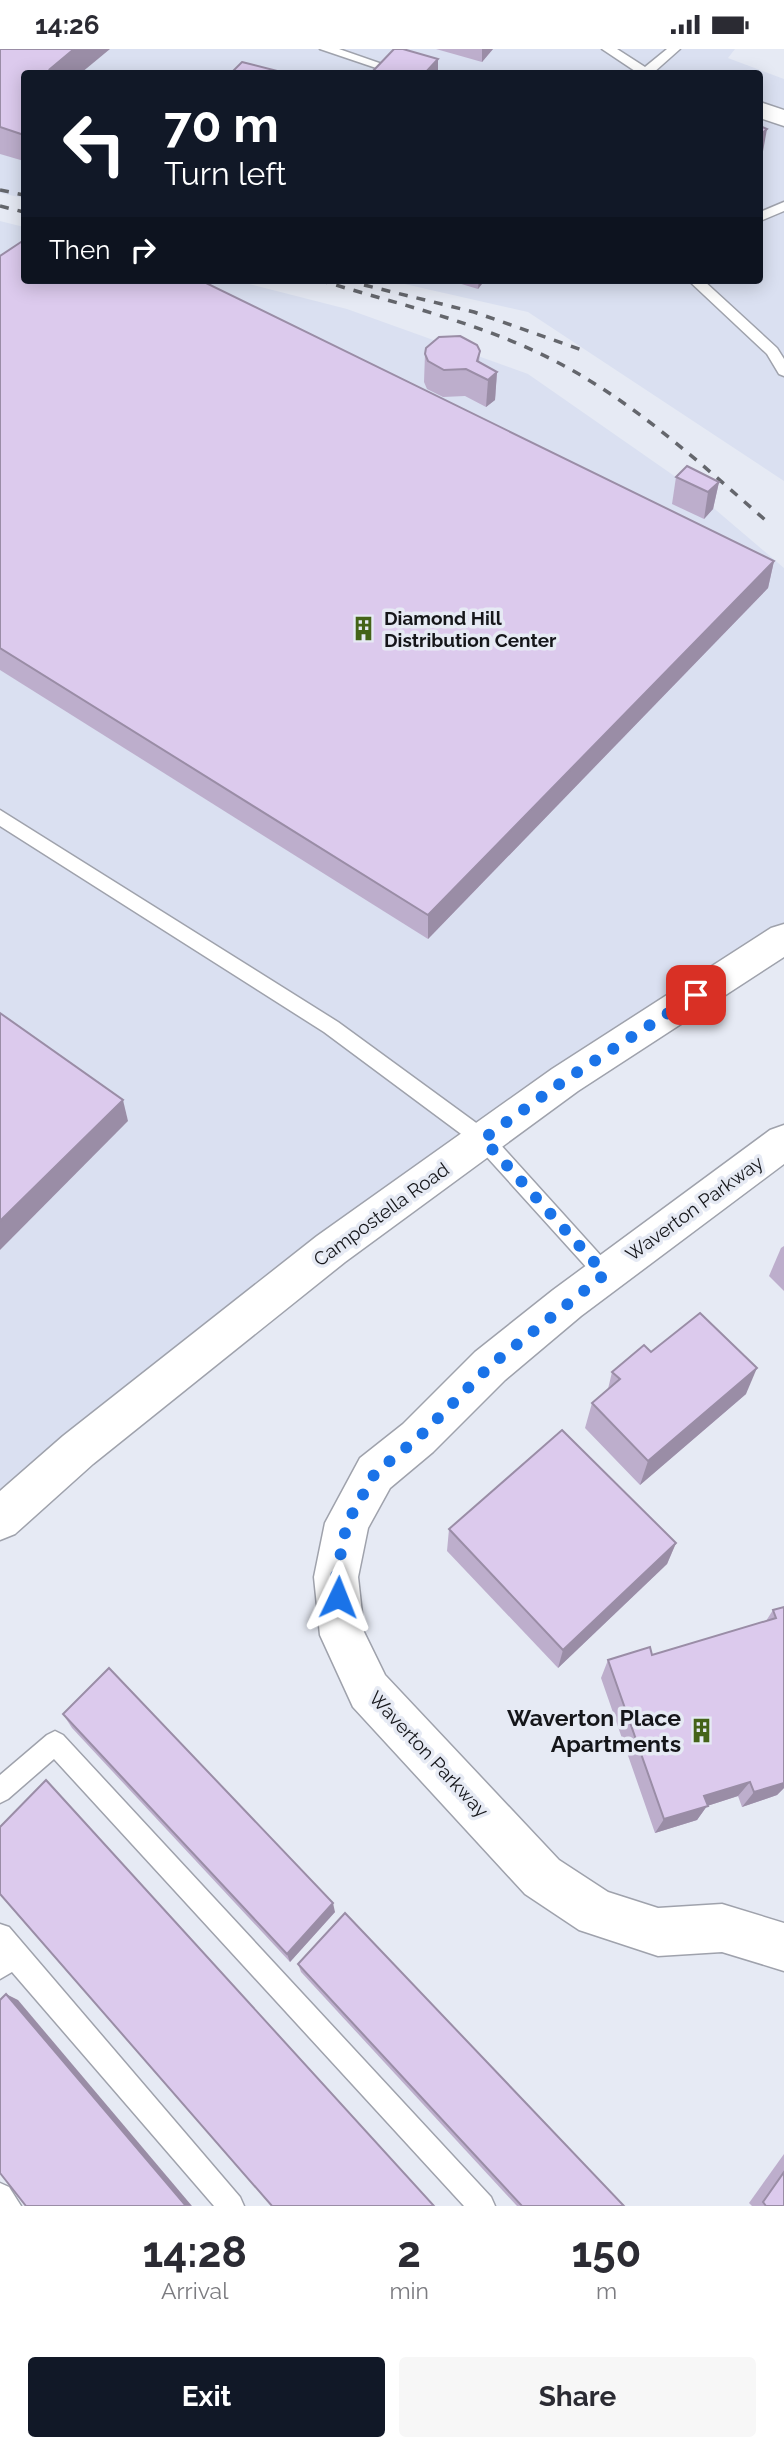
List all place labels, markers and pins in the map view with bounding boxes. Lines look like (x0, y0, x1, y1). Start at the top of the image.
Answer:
place label: Diamond Hill Distribution Center (384, 607, 557, 651)
building icon: Diamond Hill Distribution Center (350, 615, 378, 643)
pin (666, 965, 726, 1025)
place label: Waverton Place Apartments (507, 1704, 681, 1757)
building icon: Waverton Place Apartments (687, 1716, 715, 1744)

